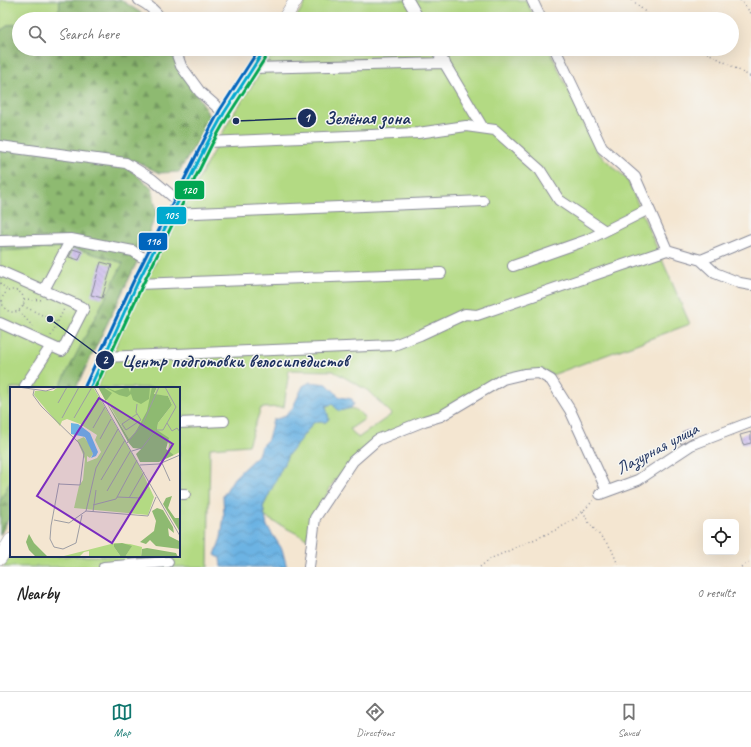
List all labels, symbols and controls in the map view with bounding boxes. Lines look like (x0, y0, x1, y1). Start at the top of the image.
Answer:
search box (12, 12, 739, 56)
icon: search (26, 23, 48, 45)
text: Search here (58, 25, 119, 44)
callout: Зелёная зона (297, 103, 417, 133)
text: Зелёная зона (324, 107, 412, 130)
text: 1 (304, 110, 311, 126)
line badge: 120 (174, 180, 205, 200)
text: 120 (182, 183, 197, 197)
line badge: 105 (156, 206, 187, 225)
text: 105 (164, 208, 180, 222)
line badge: 116 (138, 232, 168, 251)
text: 116 (145, 234, 161, 248)
callout: Центр подготовки велосипедистов (95, 345, 354, 375)
text: Центр подготовки велосипедистов (122, 350, 351, 372)
text: 2 (102, 352, 109, 368)
inset map (10, 387, 180, 557)
street label: Лазурная улица (613, 417, 704, 480)
map controls (703, 519, 739, 555)
button: locate (703, 519, 739, 555)
text: Nearby (16, 583, 59, 604)
text: 0 results (697, 585, 735, 601)
tab: Map (111, 701, 133, 739)
tab: Directions (356, 701, 395, 739)
tab: Saved (618, 701, 640, 739)

